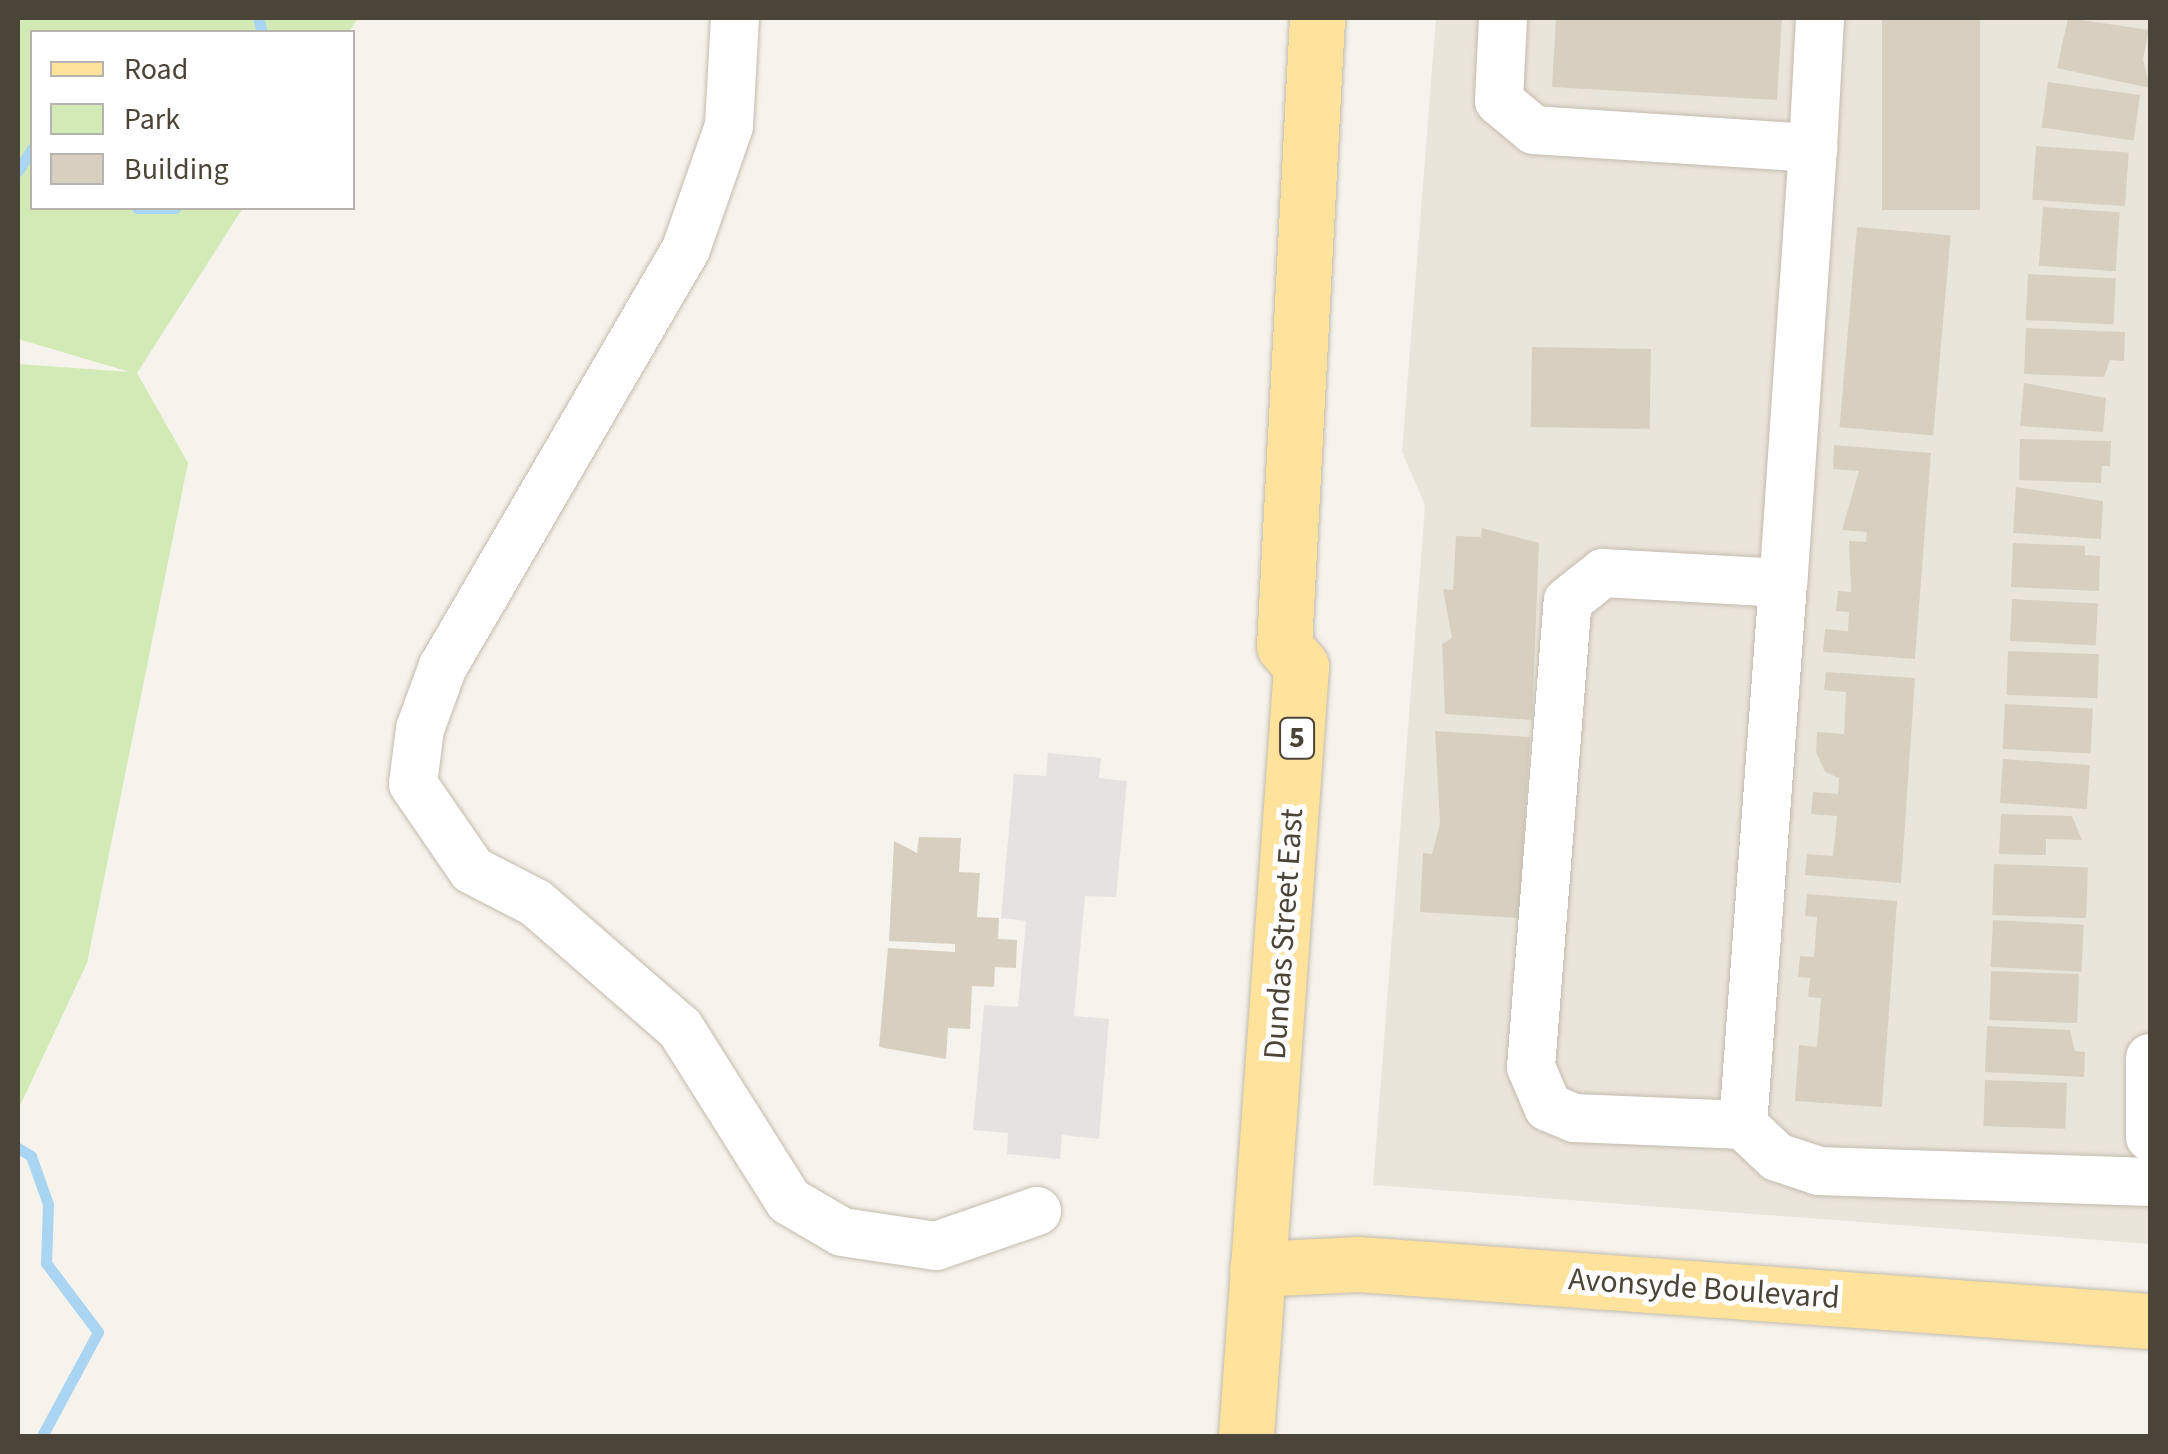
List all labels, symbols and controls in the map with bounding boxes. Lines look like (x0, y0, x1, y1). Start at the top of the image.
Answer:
legend (30, 30, 355, 210)
text: Road (124, 48, 188, 91)
text: Park (124, 98, 180, 141)
text: Building (124, 148, 229, 191)
road number: 5 (1277, 713, 1317, 763)
street label: Dundas Street East (1256, 807, 1312, 1061)
street label: Avonsyde Boulevard (1567, 1260, 1841, 1318)

